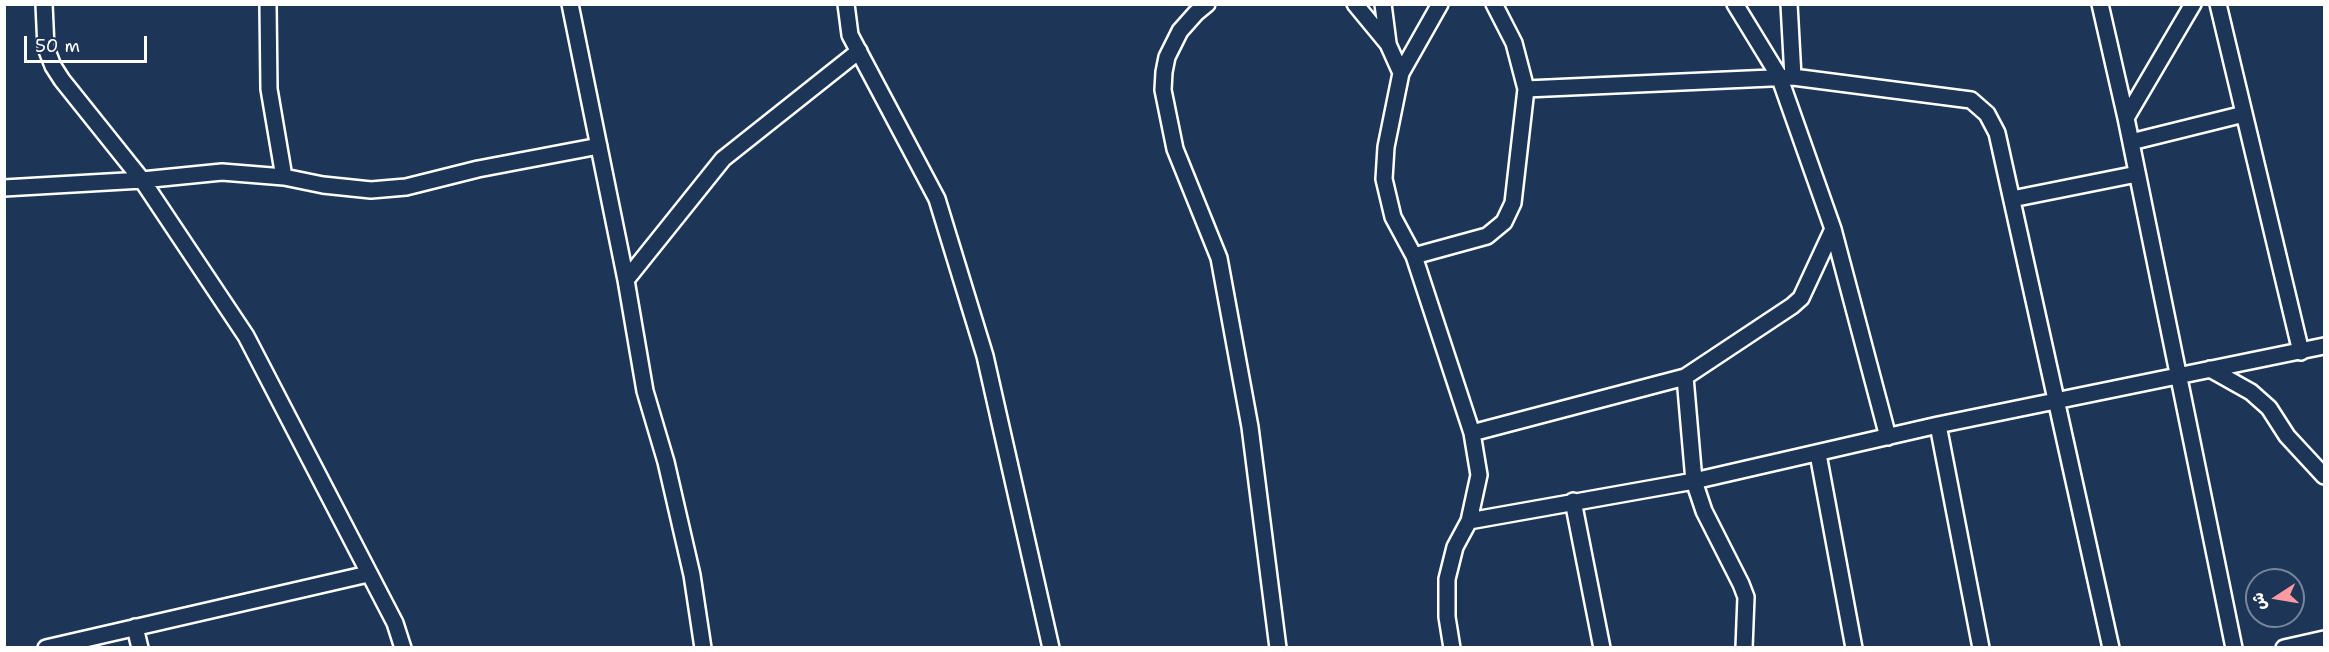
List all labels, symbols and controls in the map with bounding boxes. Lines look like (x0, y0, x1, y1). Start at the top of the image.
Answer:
scale bar (27, 24, 150, 62)
text: 50 m (35, 34, 80, 58)
north arrow (2245, 568, 2305, 628)
text: ش (2247, 591, 2271, 612)

